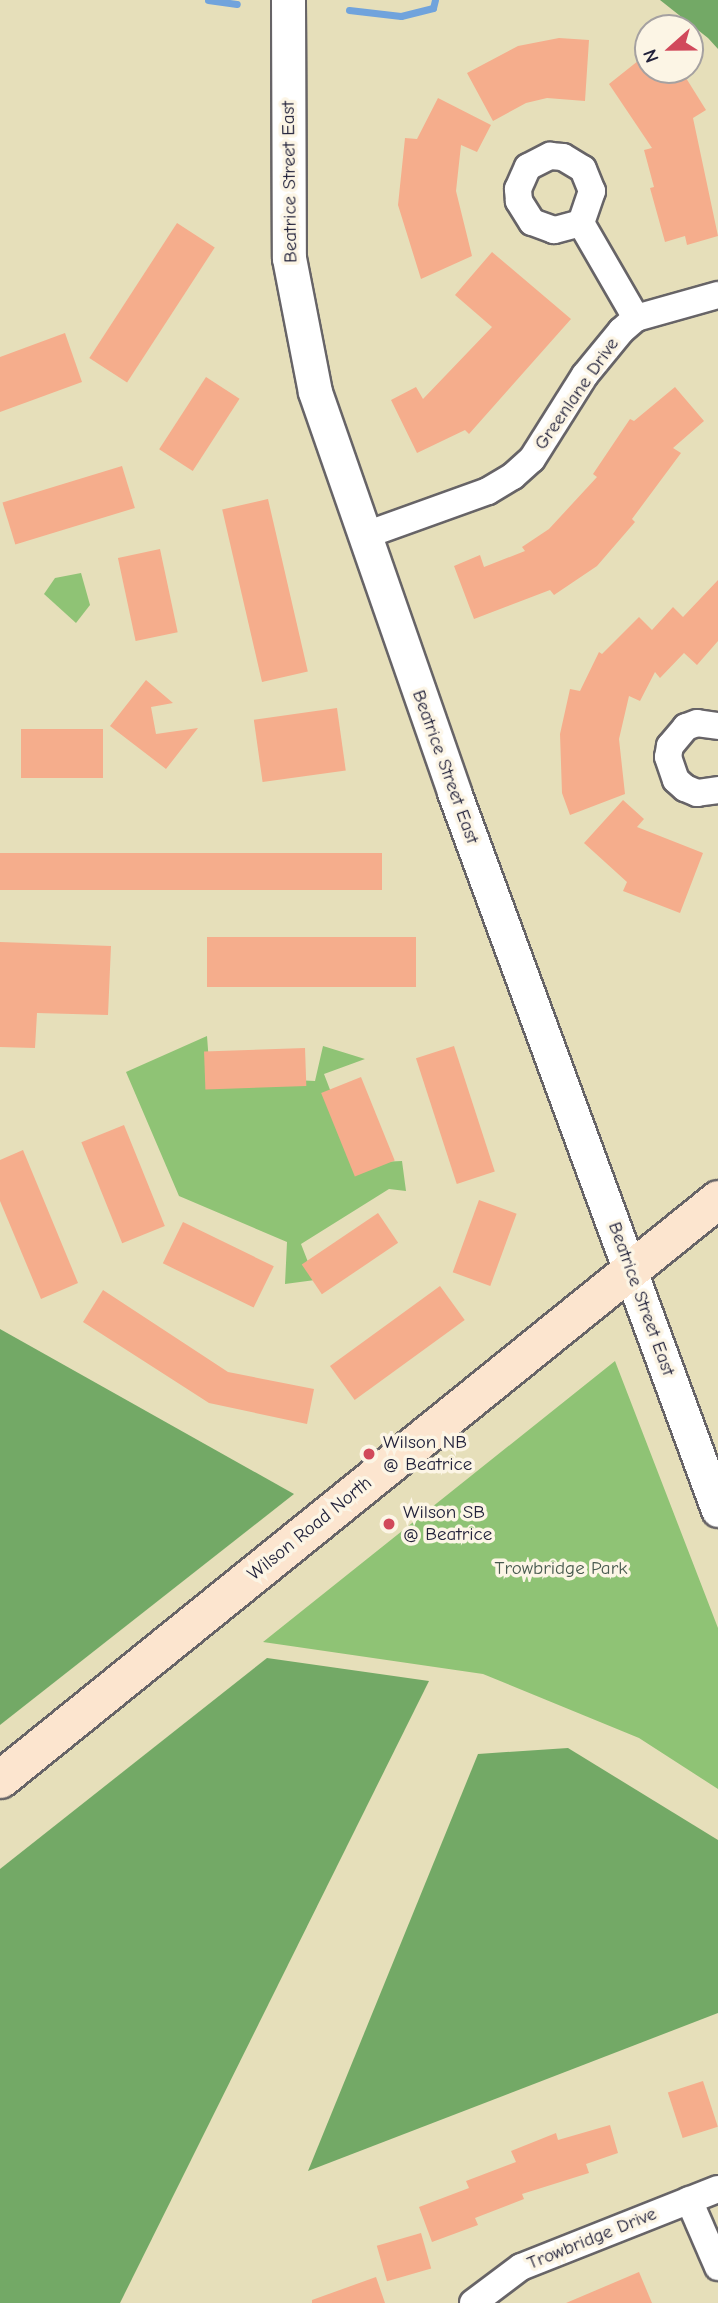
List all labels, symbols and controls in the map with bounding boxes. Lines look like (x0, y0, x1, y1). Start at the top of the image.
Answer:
north arrow (634, 14, 704, 84)
text: N (639, 46, 664, 66)
street label: Beatrice Street East (277, 101, 303, 263)
street label: Greenlane Drive (530, 334, 624, 454)
street label: Beatrice Street East (407, 687, 483, 847)
street label: Beatrice Street East (603, 1219, 679, 1379)
place label: Wilson NB @ Beatrice (383, 1432, 472, 1476)
marker: Wilson NB @ Beatrice (361, 1446, 377, 1462)
street label: Wilson Road North (243, 1472, 377, 1586)
place label: Wilson SB @ Beatrice (403, 1502, 492, 1546)
marker: Wilson SB @ Beatrice (381, 1516, 397, 1532)
park label: Trowbridge Park (495, 1558, 627, 1580)
street label: Trowbridge Drive (524, 2203, 660, 2275)

